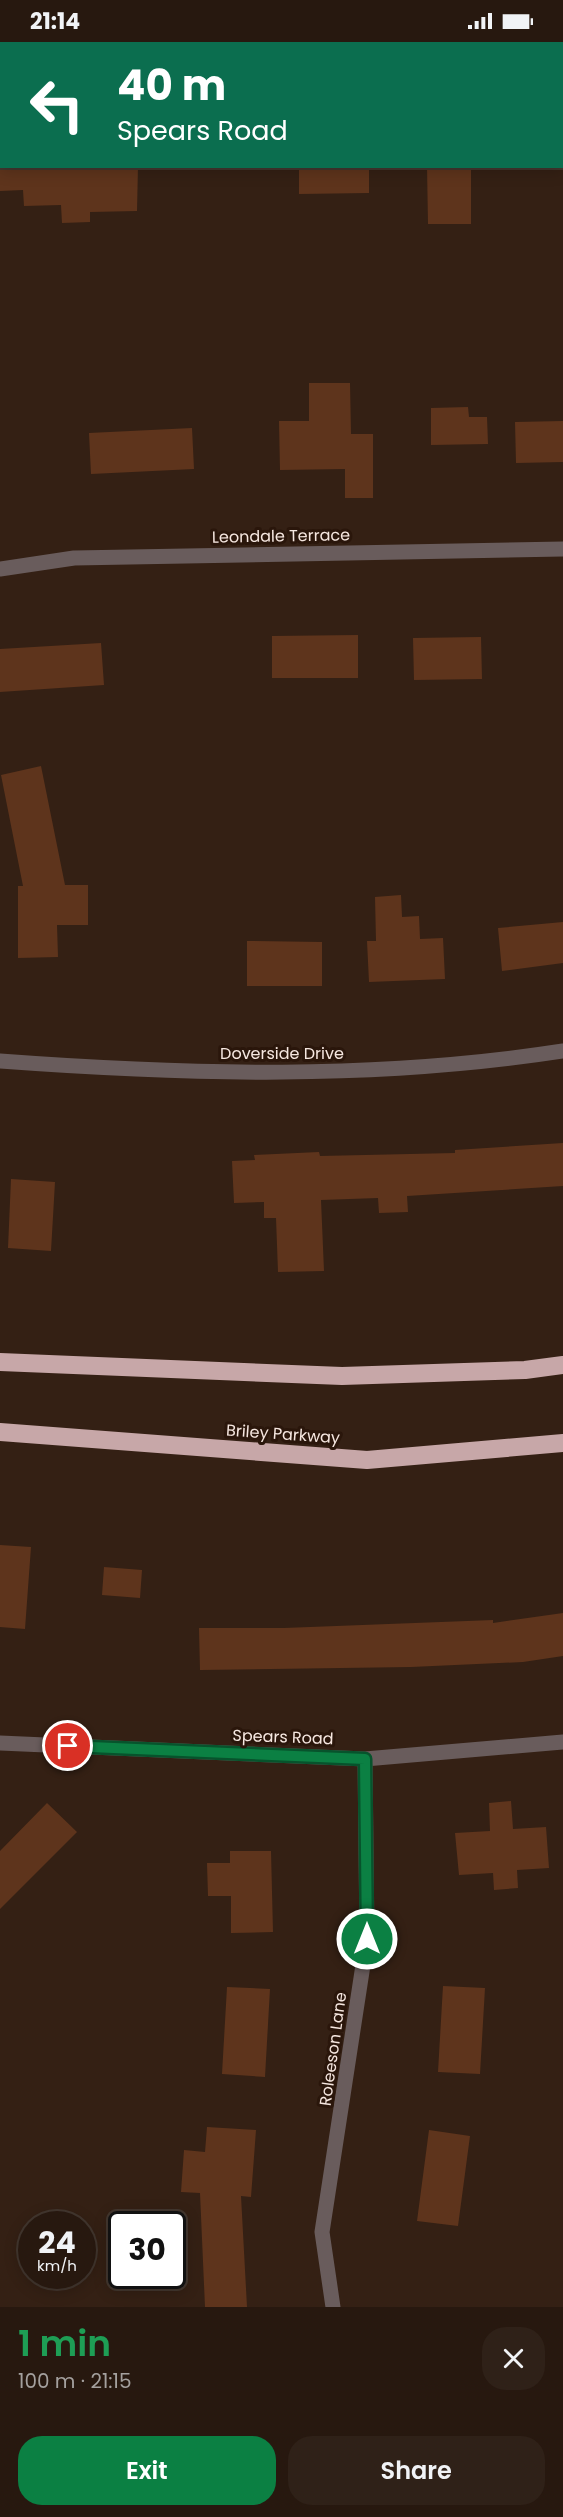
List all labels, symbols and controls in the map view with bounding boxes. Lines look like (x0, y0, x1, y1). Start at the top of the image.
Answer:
text: 21:14 (30, 6, 80, 37)
text: 40 m (117, 56, 226, 115)
icon: left (18, 66, 96, 144)
text: Spears Road (117, 112, 288, 149)
street label: Leondale Terrace (212, 523, 350, 549)
street label: Doverside Drive (220, 1042, 344, 1065)
street label: Briley Parkway (225, 1419, 341, 1449)
pin (42, 1720, 93, 1771)
street label: Spears Road (232, 1724, 334, 1750)
icon: arrive (51, 1729, 84, 1762)
position arrow (335, 1907, 399, 1971)
street label: Roleeson Lane (314, 1991, 352, 2107)
speed limit sign: 30 (108, 2211, 186, 2289)
text: 24 (38, 2221, 76, 2264)
text: km/h (37, 2255, 77, 2276)
text: 1 min (18, 2318, 111, 2369)
button: close (482, 2327, 545, 2390)
text: 100 m · 21:15 (18, 2367, 132, 2395)
button: Exit (18, 2436, 276, 2505)
button: Share (288, 2436, 545, 2505)

